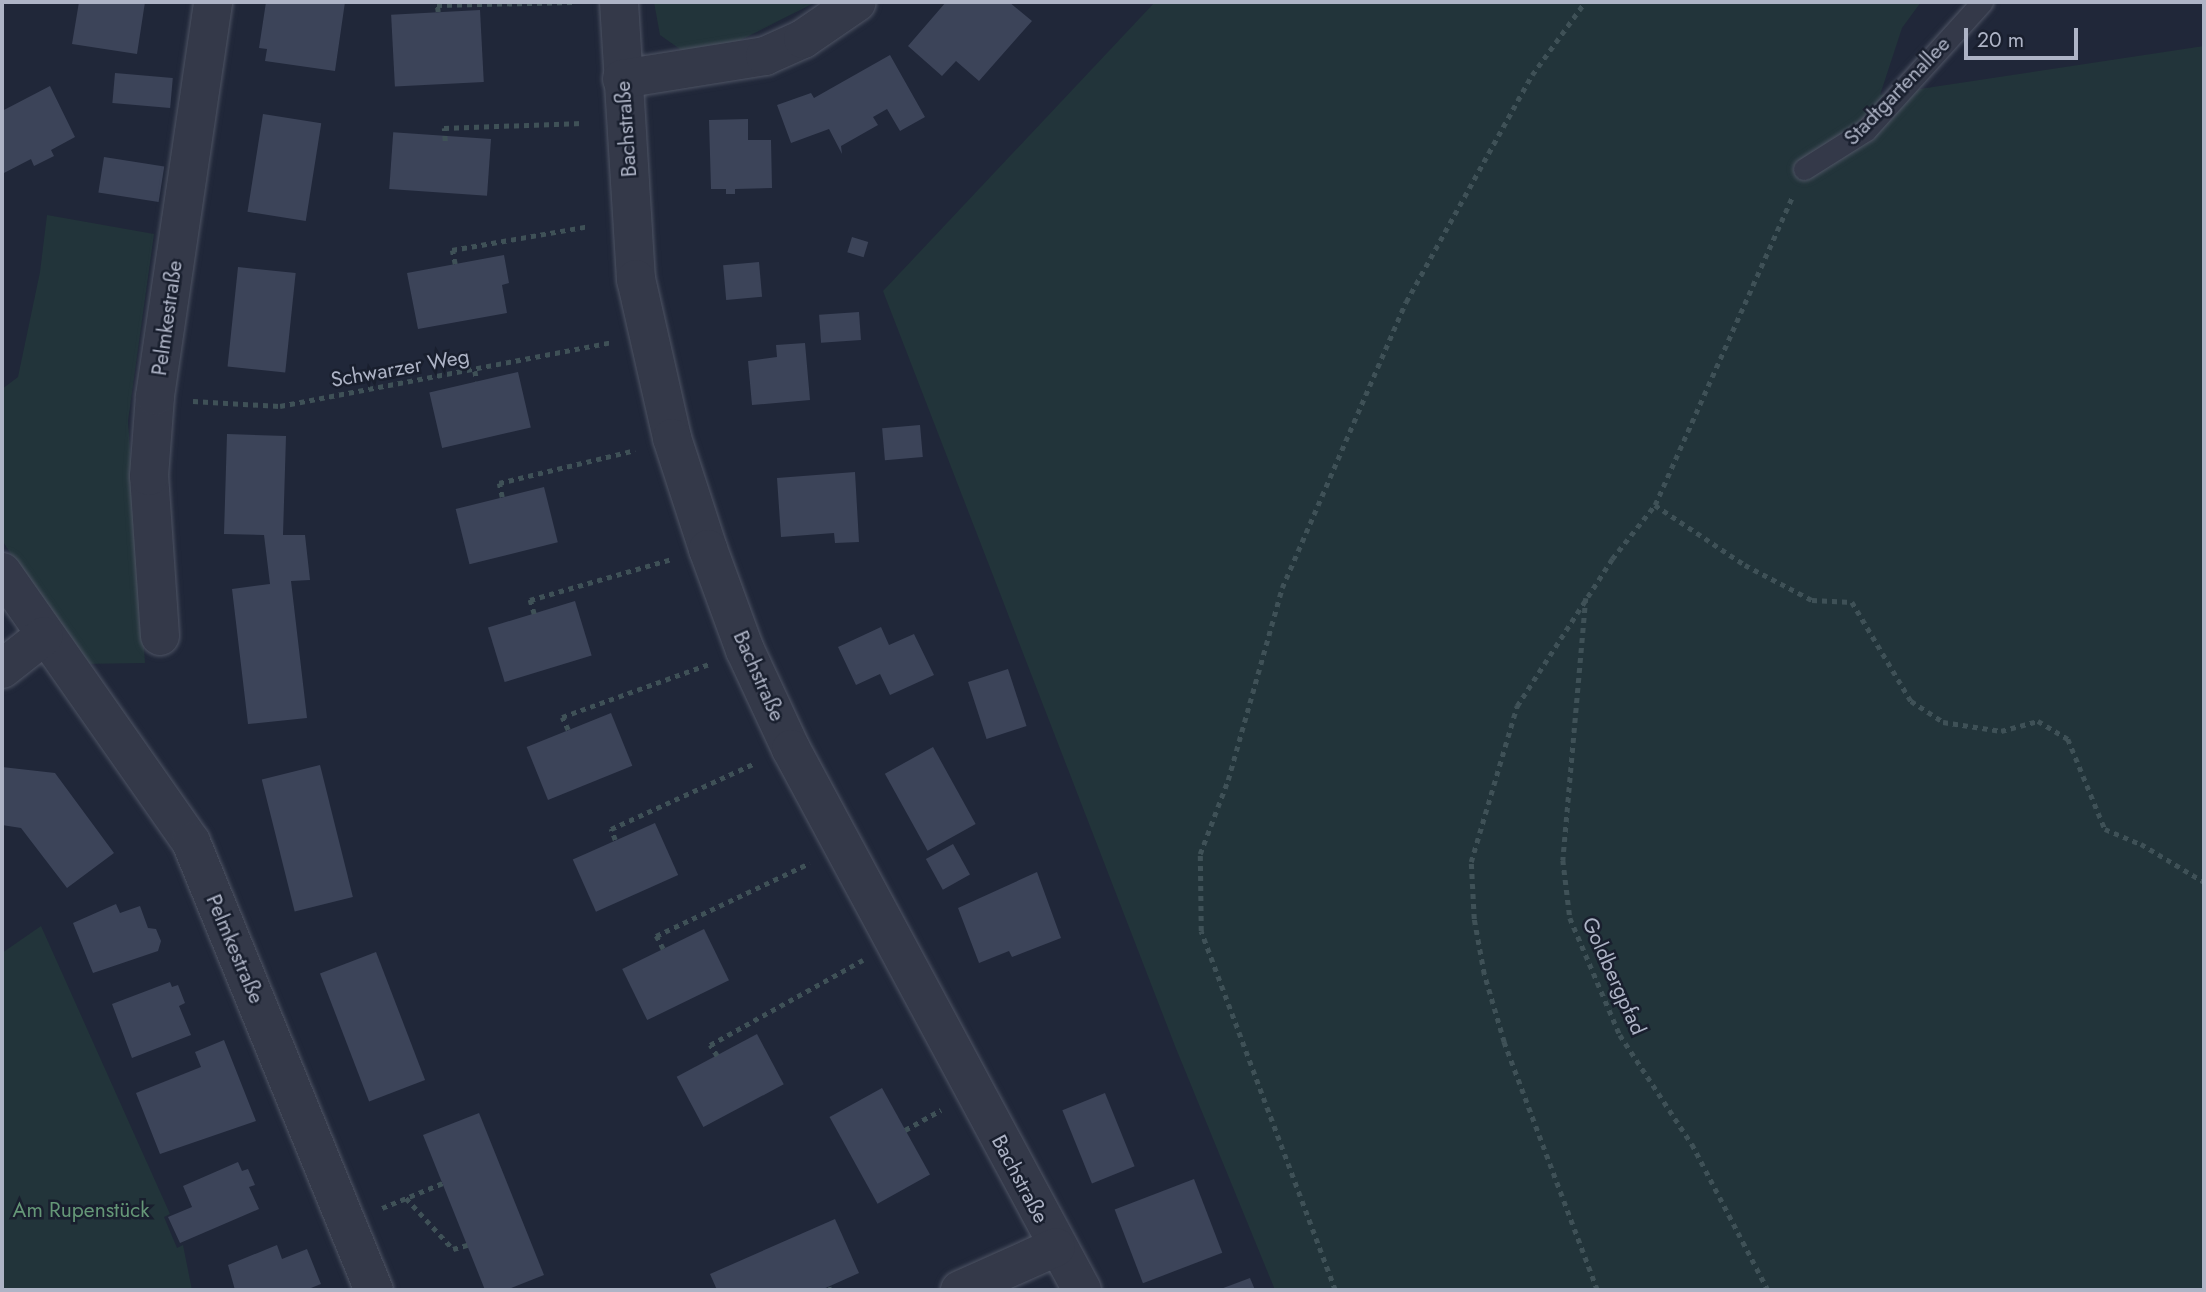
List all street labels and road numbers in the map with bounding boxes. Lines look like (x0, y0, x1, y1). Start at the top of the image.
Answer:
street label: Stadtgartenallee (1839, 31, 1955, 151)
street label: Bachstraße (610, 80, 642, 178)
street label: Pelmkestraße (146, 259, 188, 377)
street label: Schwarzer Weg (329, 343, 471, 393)
street label: Bachstraße (728, 627, 790, 725)
street label: Pelmkestraße (201, 891, 269, 1007)
street label: Goldbergpfad (1577, 913, 1651, 1039)
street label: Bachstraße (986, 1131, 1054, 1227)

